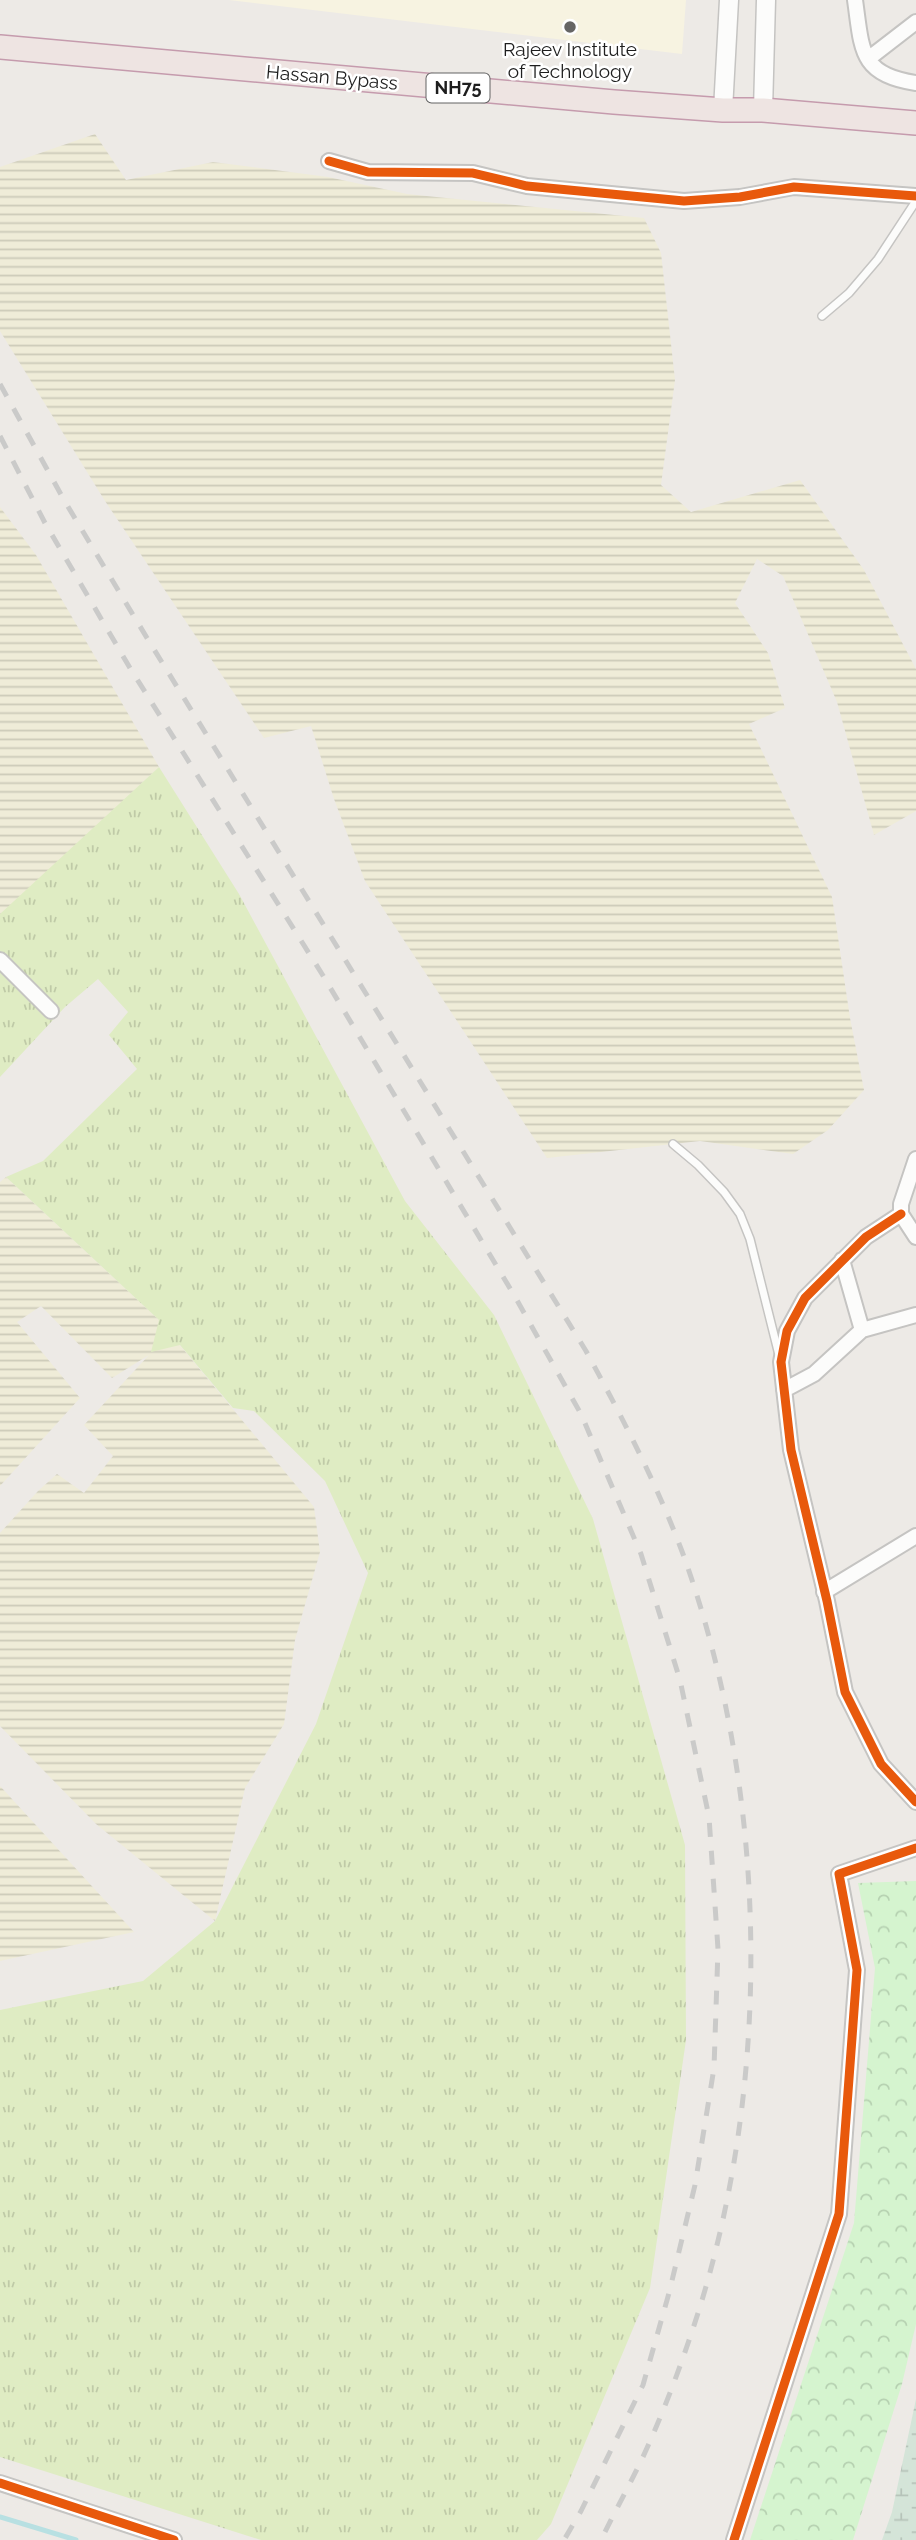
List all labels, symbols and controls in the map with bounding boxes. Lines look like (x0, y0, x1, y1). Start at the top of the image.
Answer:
marker: Rajeev Institute of Technology (562, 19, 578, 35)
place label: Rajeev Institute of Technology (503, 38, 637, 82)
street label: Hassan Bypass (265, 60, 399, 94)
road number: NH75 (426, 74, 490, 102)

